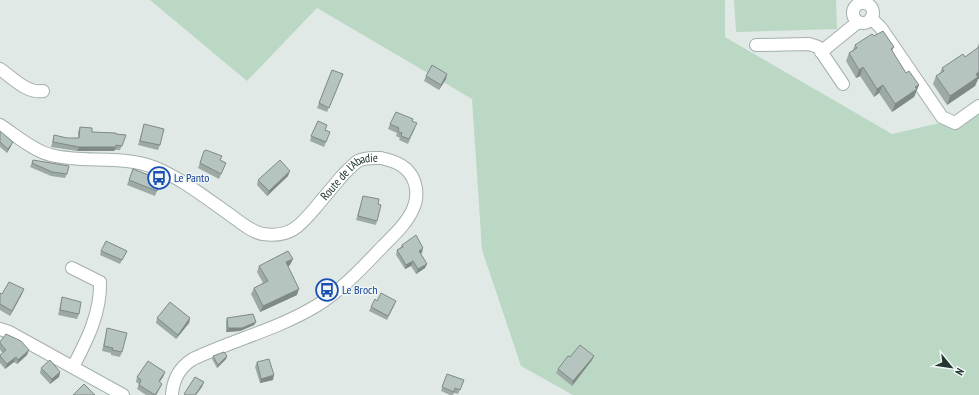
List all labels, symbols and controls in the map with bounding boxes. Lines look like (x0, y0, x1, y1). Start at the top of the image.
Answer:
street label: Route de l'Abadie (317, 150, 378, 203)
bus stop icon: Le Panto (146, 165, 172, 191)
place label: Le Panto (174, 170, 210, 185)
bus stop icon: Le Broch (314, 277, 340, 303)
place label: Le Broch (342, 282, 378, 297)
north arrow (931, 347, 971, 387)
text: N (952, 366, 967, 378)

